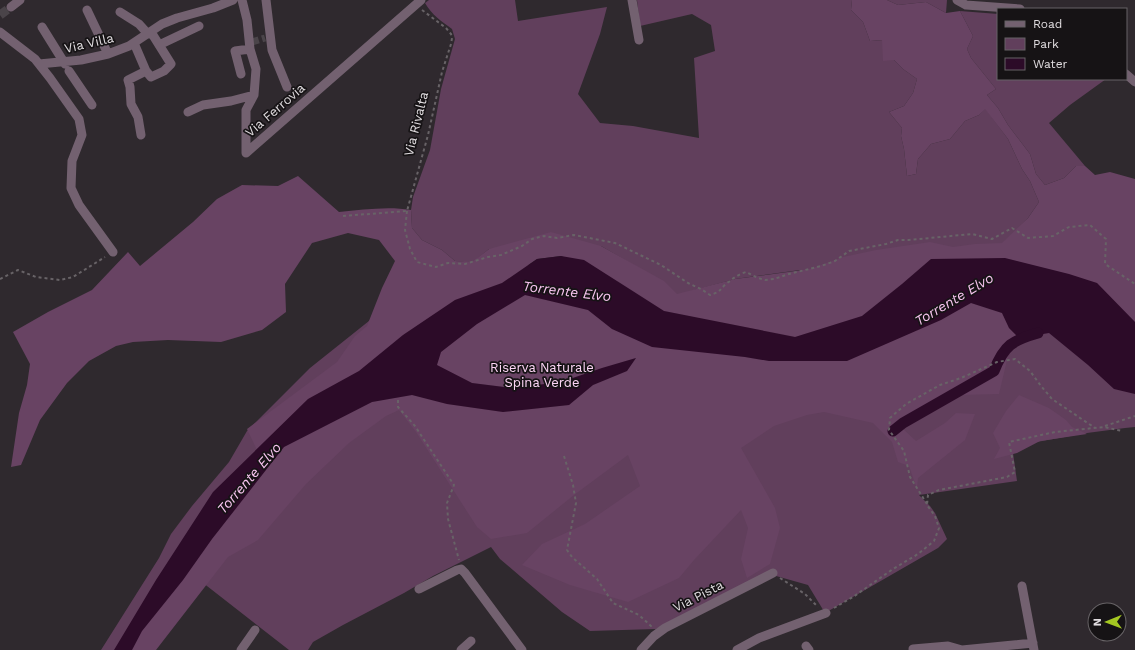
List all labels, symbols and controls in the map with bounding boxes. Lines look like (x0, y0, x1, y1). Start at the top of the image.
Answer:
legend (997, 8, 1127, 80)
text: Road (1033, 17, 1062, 31)
street label: Via Villa (63, 30, 116, 56)
text: Park (1033, 37, 1059, 51)
text: Water (1033, 57, 1068, 71)
street label: Via Ferrovia (242, 80, 308, 140)
street label: Via Rivalta (401, 90, 431, 158)
water label: Torrente Elvo (912, 269, 996, 329)
water label: Torrente Elvo (522, 278, 612, 304)
park label: Riserva Naturale Spina Verde (490, 360, 594, 390)
water label: Torrente Elvo (214, 439, 284, 517)
street label: Via Pista (670, 577, 726, 615)
north arrow (1087, 602, 1127, 642)
text: N (1091, 618, 1104, 626)

